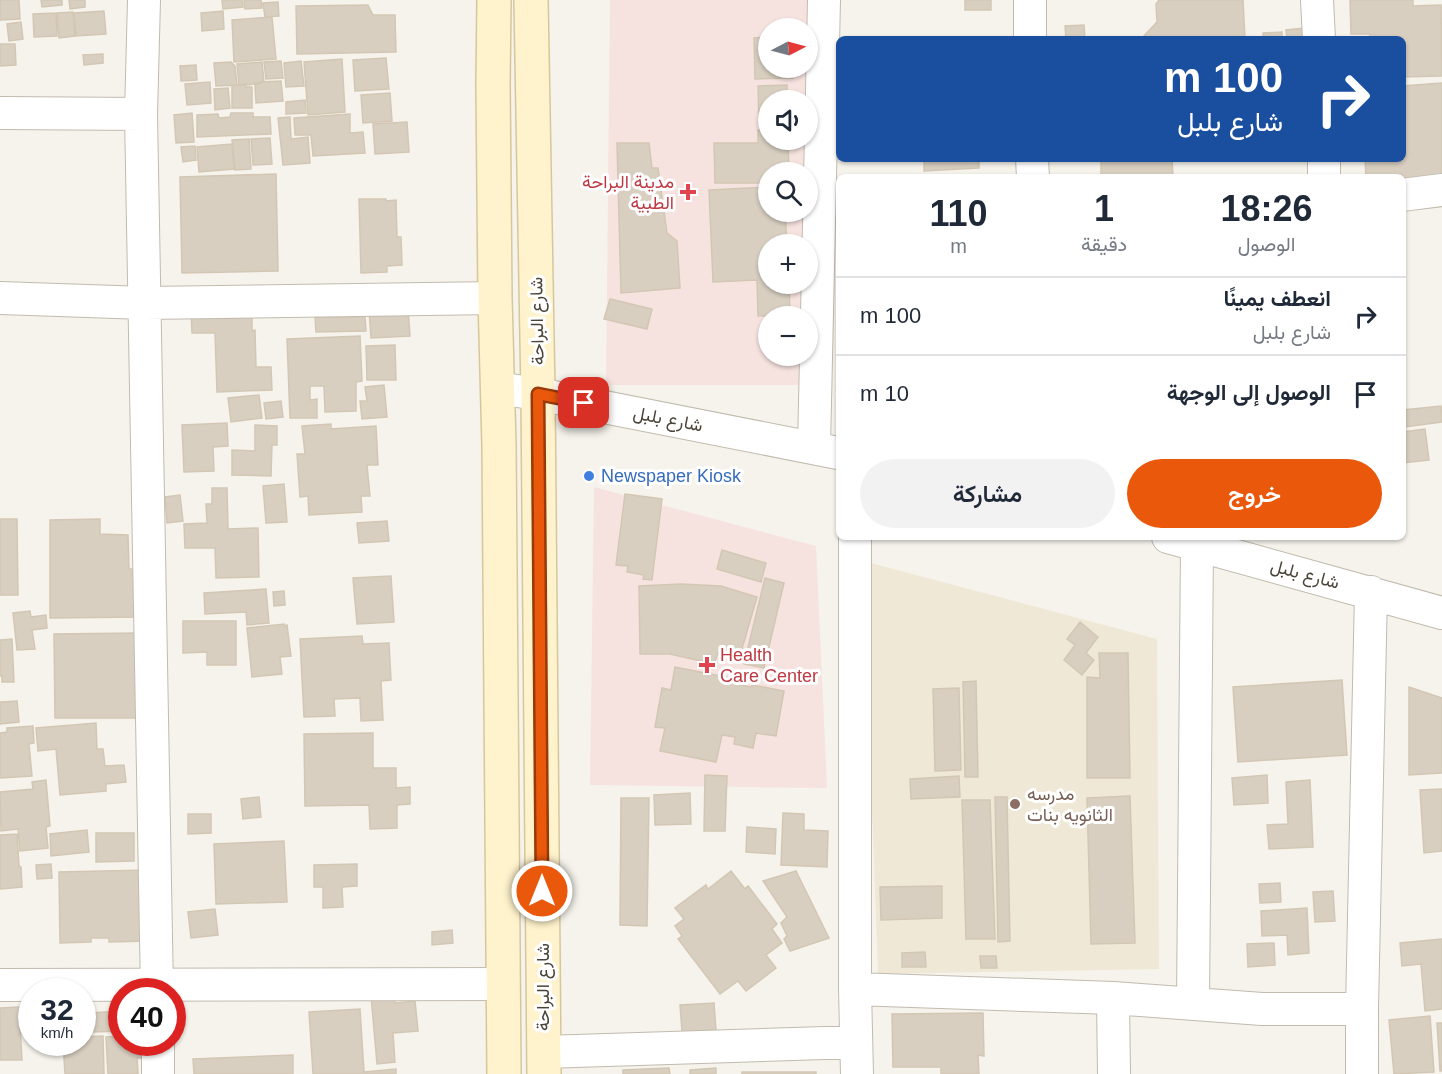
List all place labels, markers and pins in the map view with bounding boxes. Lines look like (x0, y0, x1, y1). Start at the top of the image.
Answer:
place label: مدينة البراحة الطبية (582, 172, 674, 213)
marker: مدينة البراحة الطبية (679, 183, 697, 201)
pin (558, 377, 609, 428)
place label: Newspaper Kiosk (601, 466, 742, 486)
marker: Newspaper Kiosk (582, 469, 596, 483)
place label: Health Care Center (720, 645, 818, 686)
marker: Health Care Center (698, 656, 716, 674)
place label: مدرسه الثانويه بنات (1027, 784, 1113, 826)
marker: مدرسه الثانويه بنات (1008, 797, 1022, 811)

